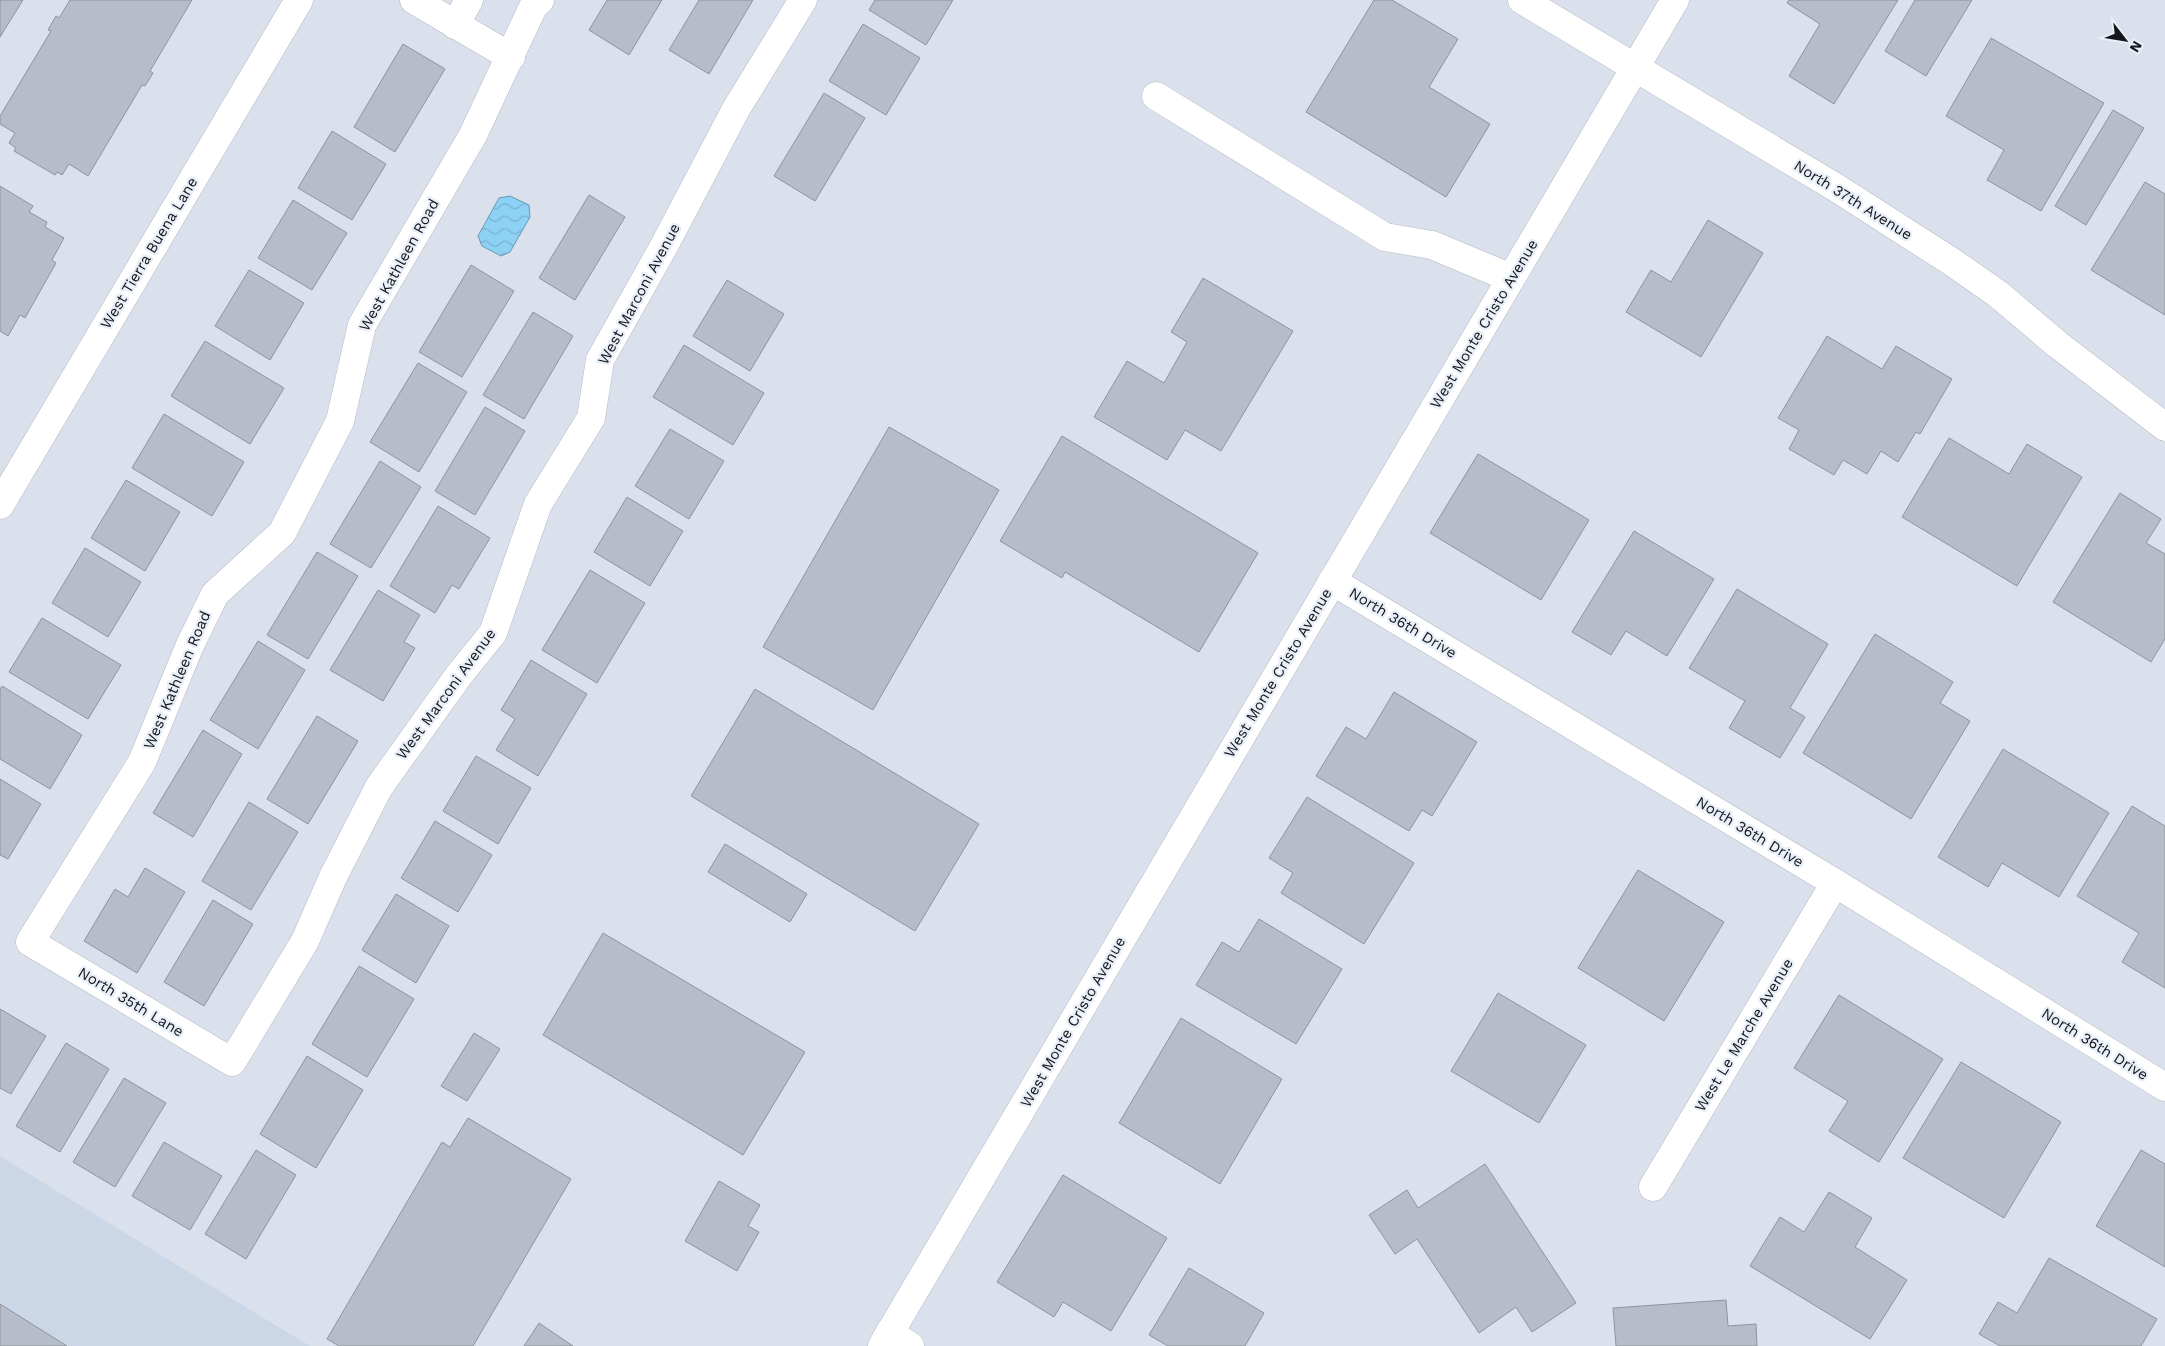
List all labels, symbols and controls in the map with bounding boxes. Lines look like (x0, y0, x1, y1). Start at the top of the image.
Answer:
north arrow (2100, 15, 2150, 65)
text: N (2127, 38, 2146, 55)
street label: North 37th Avenue (1791, 156, 1915, 244)
street label: West Tierra Buena Lane (97, 174, 201, 332)
street label: West Kathleen Road (355, 196, 443, 334)
street label: West Marconi Avenue (594, 220, 684, 368)
street label: West Monte Cristo Avenue (1426, 236, 1542, 412)
street label: North 36th Drive (1346, 584, 1460, 662)
street label: West Monte Cristo Avenue (1220, 585, 1336, 761)
street label: West Kathleen Road (140, 608, 214, 752)
street label: West Marconi Avenue (393, 625, 499, 763)
street label: North 36th Drive (1693, 793, 1807, 871)
street label: West Monte Cristo Avenue (1017, 934, 1129, 1110)
street label: West Le Marche Avenue (1691, 955, 1797, 1115)
street label: North 35th Lane (75, 963, 187, 1041)
street label: North 36th Drive (2038, 1004, 2152, 1084)

